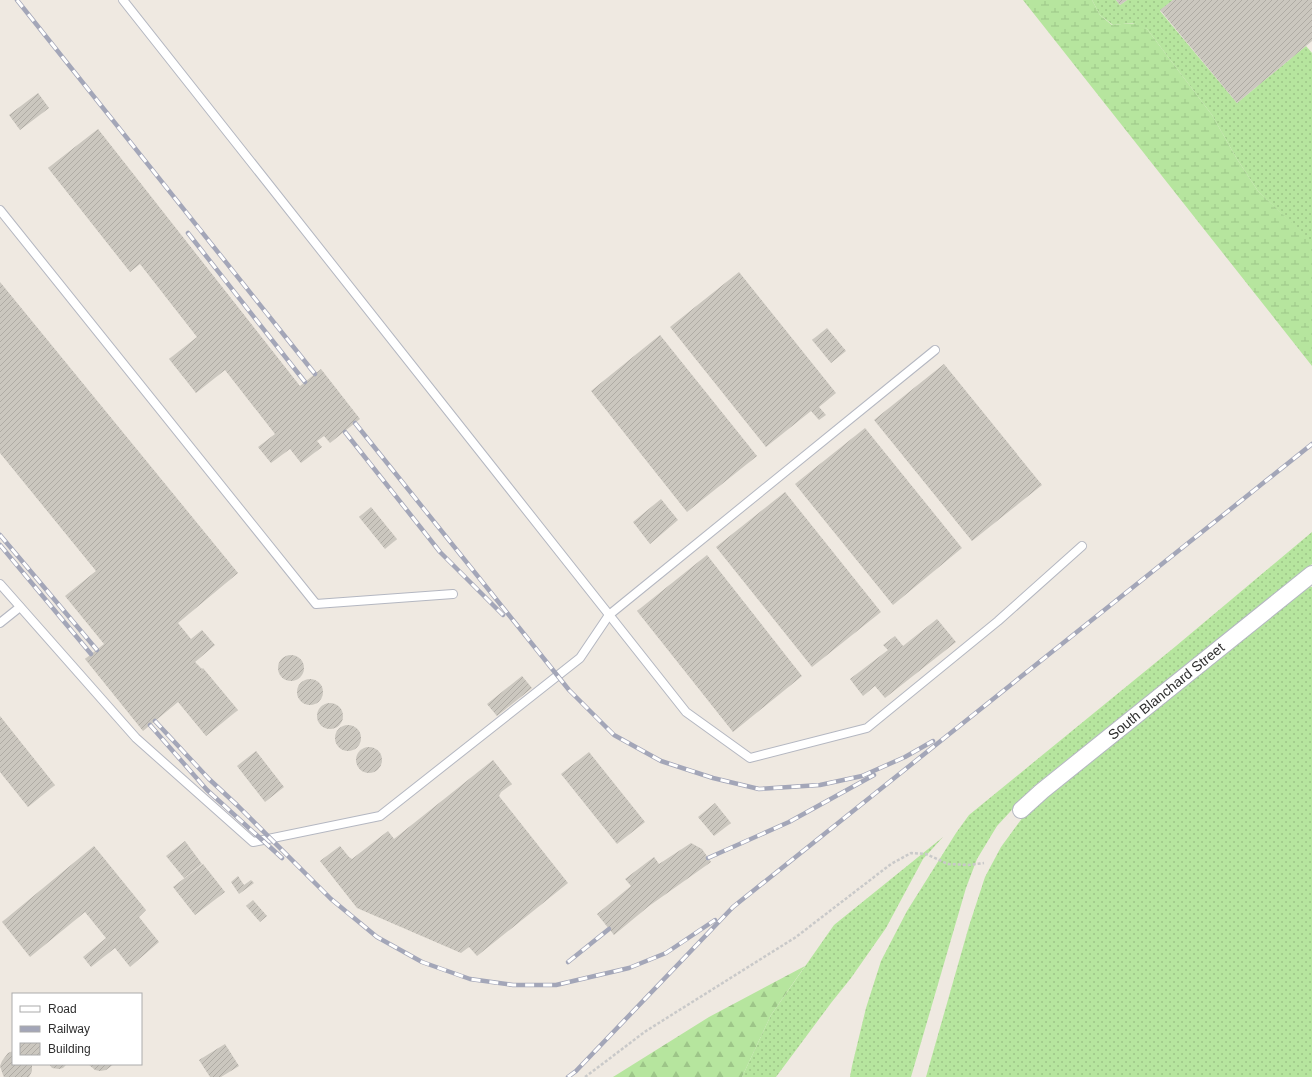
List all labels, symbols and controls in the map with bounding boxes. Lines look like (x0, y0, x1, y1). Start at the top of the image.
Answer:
street label: South Blanchard Street (1105, 639, 1227, 743)
legend (12, 993, 142, 1065)
text: Road (48, 1002, 77, 1016)
text: Railway (48, 1022, 90, 1036)
text: Building (48, 1042, 91, 1056)

